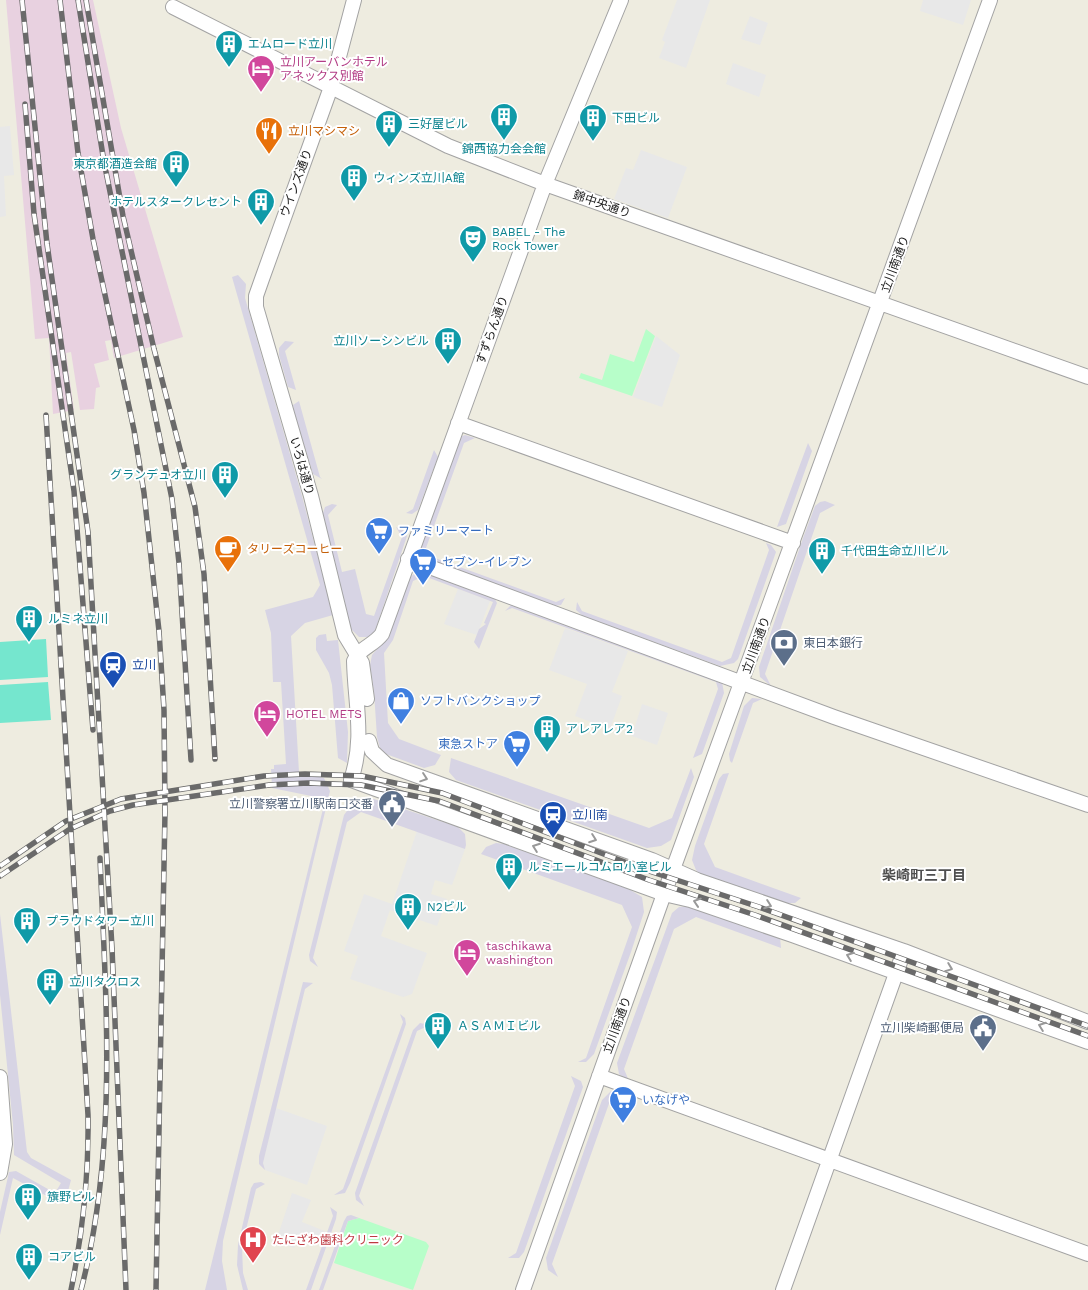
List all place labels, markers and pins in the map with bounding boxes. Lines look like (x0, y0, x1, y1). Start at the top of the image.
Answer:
building icon: エムロード立川 (214, 29, 244, 68)
place label: エムロード立川 (248, 37, 332, 51)
hotel icon: 立川アーバンホテル アネックス別館 (246, 54, 276, 93)
place label: 立川アーバンホテル アネックス別館 (280, 55, 388, 83)
building icon: 錦西協力会会館 (489, 102, 519, 141)
building icon: 下田ビル (578, 103, 608, 142)
building icon: 三好屋ビル (374, 109, 404, 148)
place label: 下田ビル (612, 111, 660, 125)
restaurant icon: 立川マシマシ (254, 116, 284, 155)
place label: 三好屋ビル (408, 117, 468, 131)
place label: 立川マシマシ (288, 124, 360, 138)
place label: 錦西協力会会館 (462, 142, 546, 156)
building icon: 東京都酒造会館 (161, 149, 191, 188)
place label: 東京都酒造会館 (73, 157, 157, 171)
building icon: ウィンズ立川A館 (339, 163, 369, 202)
place label: ウィンズ立川A館 (373, 171, 465, 185)
building icon: ホテルスタークレセント (246, 187, 276, 226)
place label: ホテルスタークレセント (110, 195, 242, 209)
theatre icon: BABEL - The Rock Tower (458, 224, 488, 263)
place label: BABEL - The Rock Tower (492, 225, 565, 253)
building icon: 立川ソーシンビル (433, 326, 463, 365)
place label: 立川ソーシンビル (333, 334, 429, 348)
building icon: グランデュオ立川 (210, 460, 240, 499)
place label: グランデュオ立川 (110, 468, 206, 482)
supermarket icon: ファミリーマート (364, 516, 394, 555)
place label: ファミリーマート (398, 524, 494, 538)
cafe icon: タリーズコーヒー (213, 534, 243, 573)
building icon: 千代田生命立川ビル (807, 536, 837, 575)
place label: タリーズコーヒー (247, 542, 342, 556)
place label: 千代田生命立川ビル (841, 544, 949, 558)
supermarket icon: セブン-イレブン (408, 547, 438, 586)
place label: セブン-イレブン (442, 555, 532, 569)
building icon: ルミネ立川 (14, 604, 44, 643)
place label: ルミネ立川 (48, 612, 108, 626)
bank icon: 東日本銀行 (769, 628, 799, 667)
place label: 東日本銀行 (803, 636, 863, 650)
station icon: 立川 (98, 650, 128, 689)
place label: 立川 (132, 658, 156, 672)
shop icon: ソフトバンクショップ (386, 686, 416, 725)
place label: ソフトバンクショップ (420, 694, 541, 708)
hotel icon: HOTEL METS (252, 699, 282, 738)
place label: HOTEL METS (286, 707, 362, 721)
building icon: アレアレア2 (532, 714, 562, 753)
place label: アレアレア2 (566, 722, 633, 736)
supermarket icon: 東急ストア (502, 729, 532, 768)
place label: 東急ストア (438, 737, 498, 751)
public building icon: 立川警察署立川駅南口交番 (377, 789, 407, 828)
place label: 立川警察署立川駅南口交番 (229, 797, 373, 811)
station icon: 立川南 (538, 800, 568, 839)
place label: 立川南 (572, 808, 608, 822)
building icon: ルミエールコムロ小室ビル (494, 852, 524, 891)
place label: ルミエールコムロ小室ビル (528, 860, 672, 874)
building icon: N2ビル (393, 892, 423, 931)
place label: N2ビル (427, 900, 467, 914)
building icon: プラウドタワー立川 (12, 906, 42, 945)
place label: プラウドタワー立川 (46, 914, 154, 928)
hotel icon: taschikawa washington (452, 938, 482, 977)
place label: taschikawa washington (486, 939, 553, 967)
building icon: 立川タクロス (35, 967, 65, 1006)
place label: 立川タクロス (69, 975, 141, 989)
building icon: ＡＳＡＭＩビル (423, 1011, 453, 1050)
public building icon: 立川柴崎郵便局 (968, 1013, 998, 1052)
place label: ＡＳＡＭＩビル (457, 1019, 541, 1033)
place label: 立川柴崎郵便局 (880, 1021, 964, 1035)
supermarket icon: いなげや (608, 1085, 638, 1124)
place label: いなげや (642, 1093, 690, 1107)
building icon: 籏野ビル (13, 1182, 43, 1221)
place label: 籏野ビル (47, 1190, 95, 1204)
hospital icon: たにざわ歯科クリニック (238, 1225, 268, 1264)
place label: たにざわ歯科クリニック (272, 1233, 404, 1247)
building icon: コアビル (14, 1242, 44, 1281)
place label: コアビル (48, 1250, 96, 1264)

